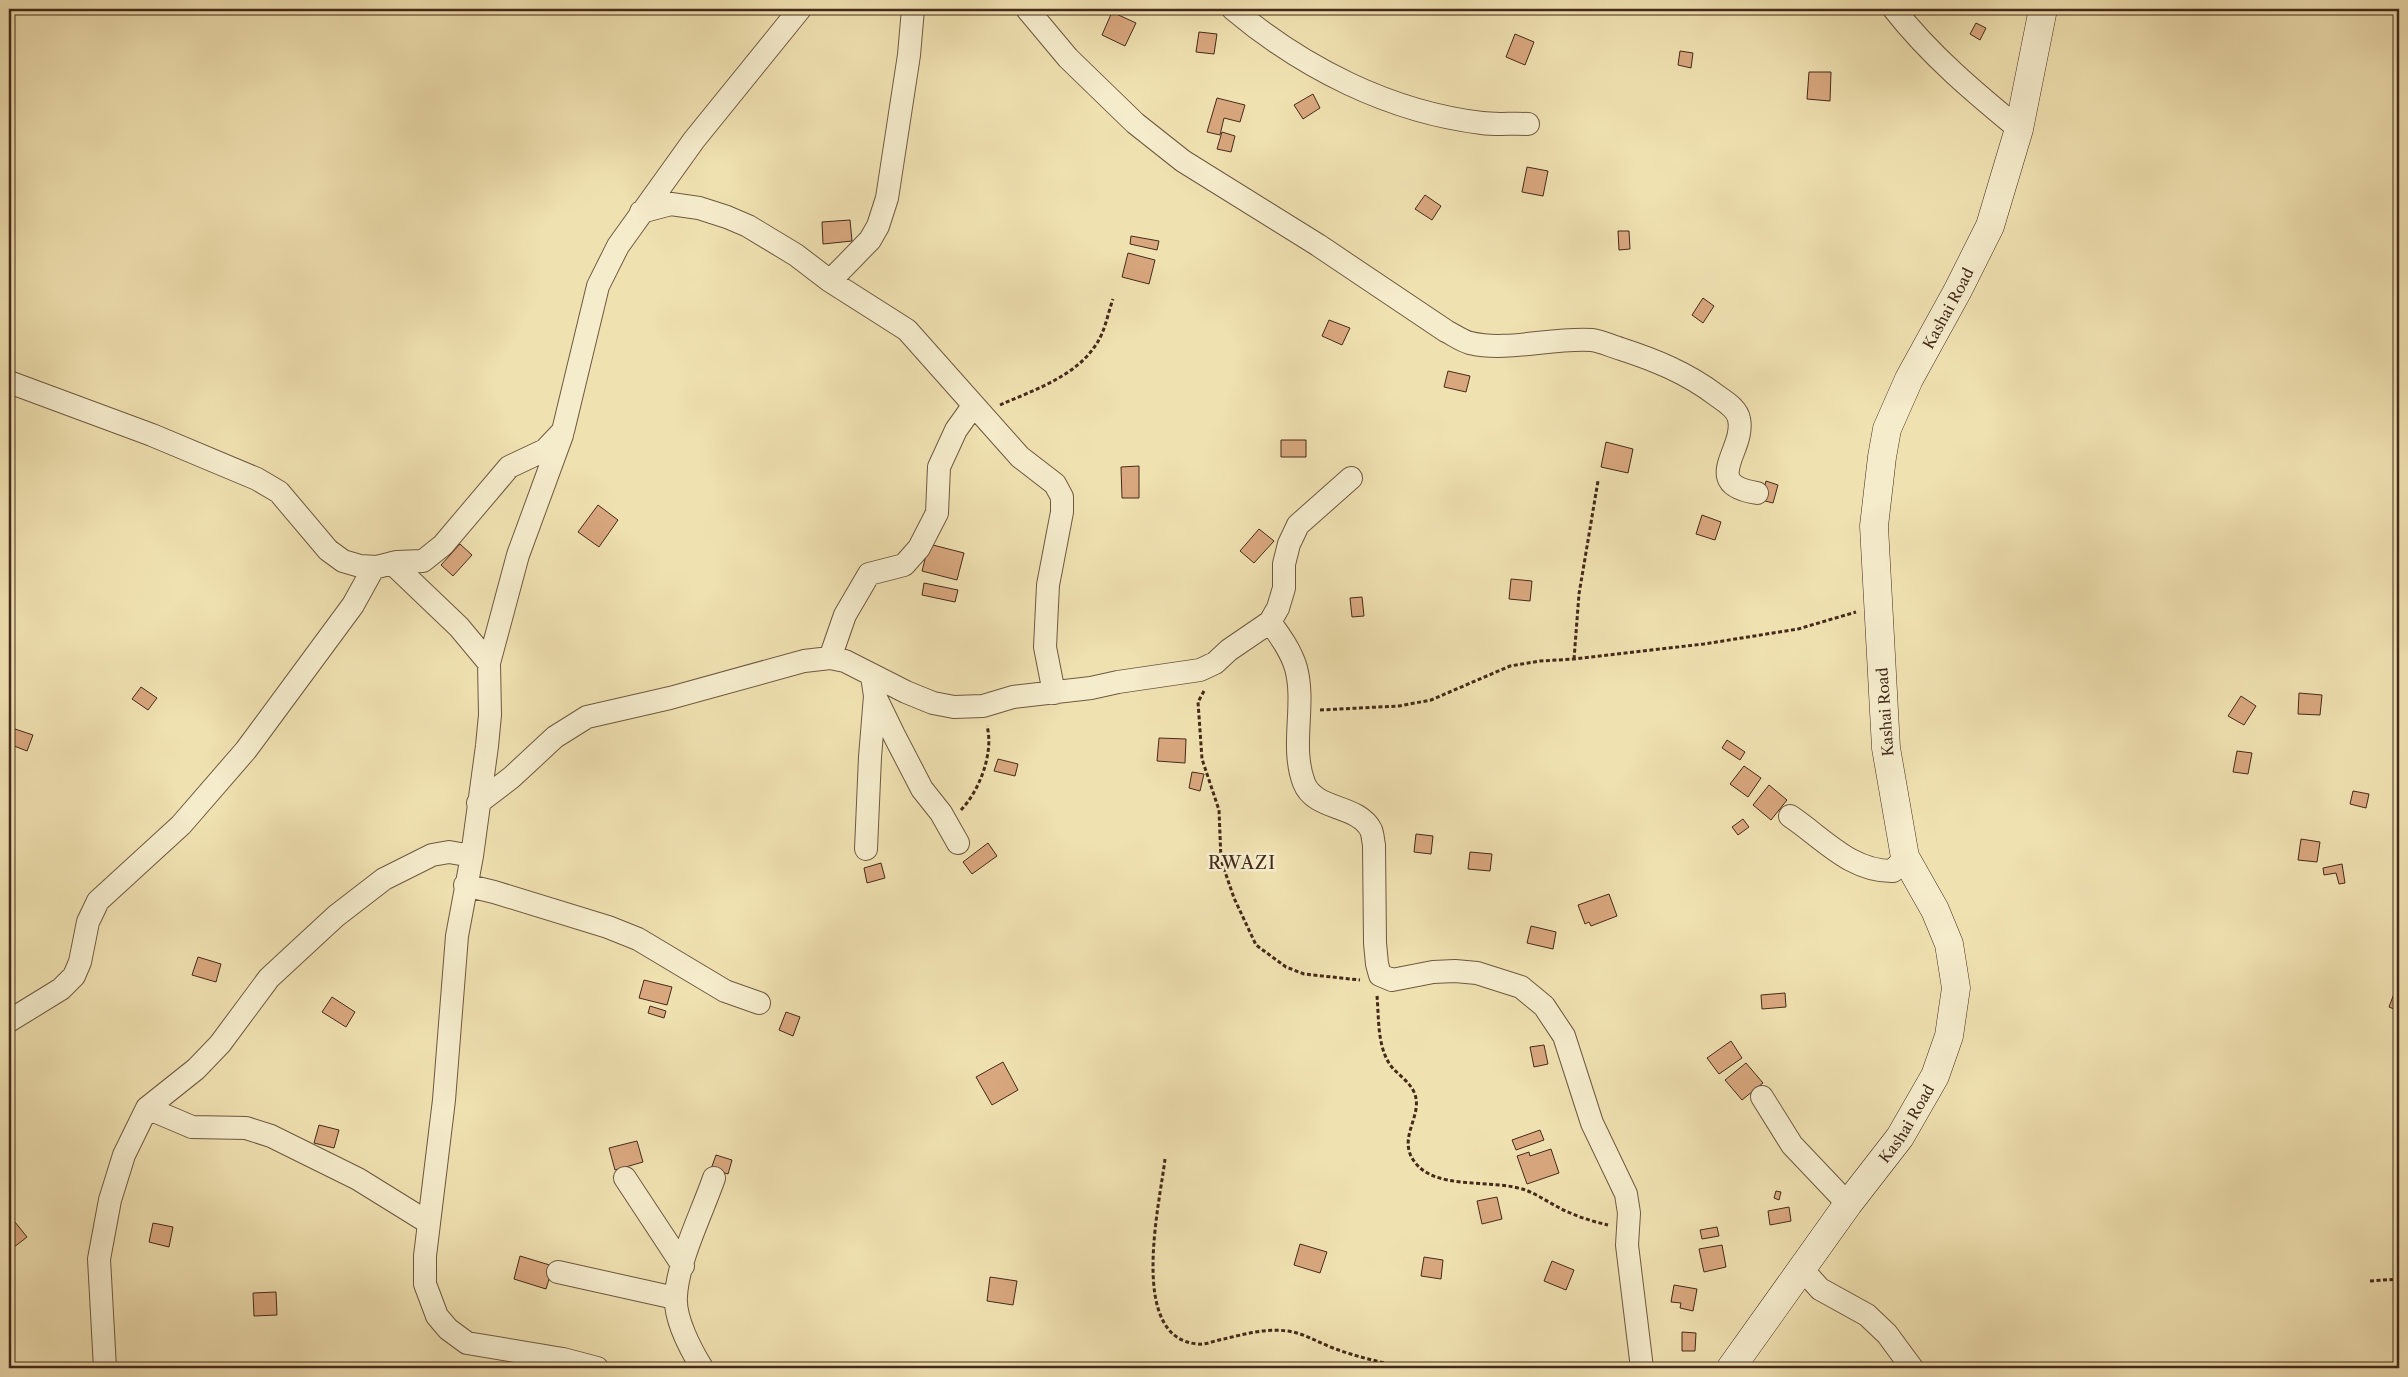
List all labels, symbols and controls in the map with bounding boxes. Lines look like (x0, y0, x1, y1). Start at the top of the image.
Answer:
street label: Kashai Road (1918, 264, 1977, 352)
street label: Kashai Road (1872, 667, 1898, 757)
district label: RWAZI (1208, 852, 1276, 874)
street label: Kashai Road (1874, 1081, 1938, 1166)

